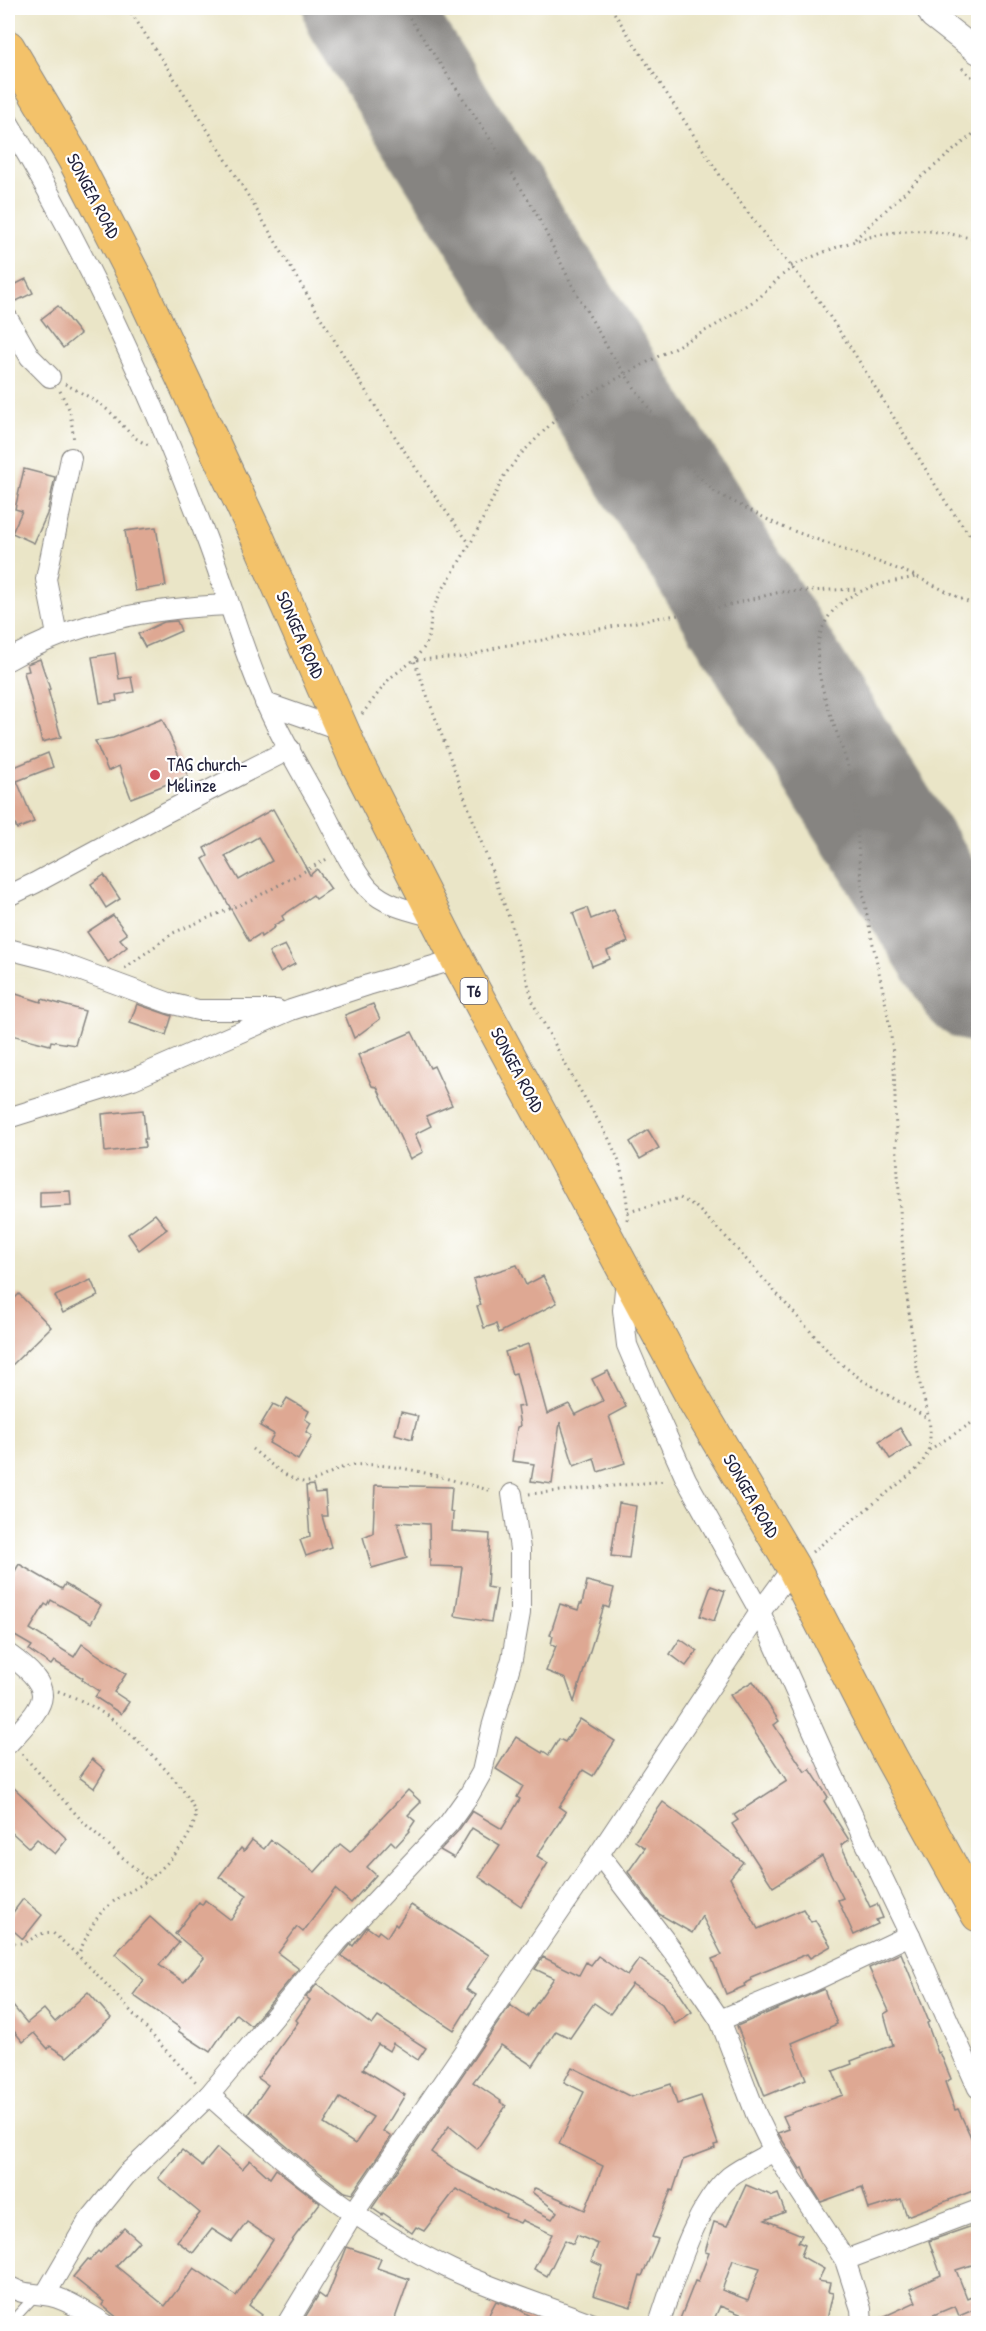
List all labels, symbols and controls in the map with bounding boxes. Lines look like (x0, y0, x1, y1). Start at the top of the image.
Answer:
street label: SONGEA ROAD (61, 149, 126, 243)
street label: SONGEA ROAD (270, 587, 331, 683)
place label: TAG church- Melinze (167, 752, 247, 798)
marker: TAG church- Melinze (148, 768, 162, 782)
road number: T6 (460, 978, 488, 1004)
street label: SONGEA ROAD (485, 1023, 550, 1117)
street label: SONGEA ROAD (717, 1449, 786, 1543)

